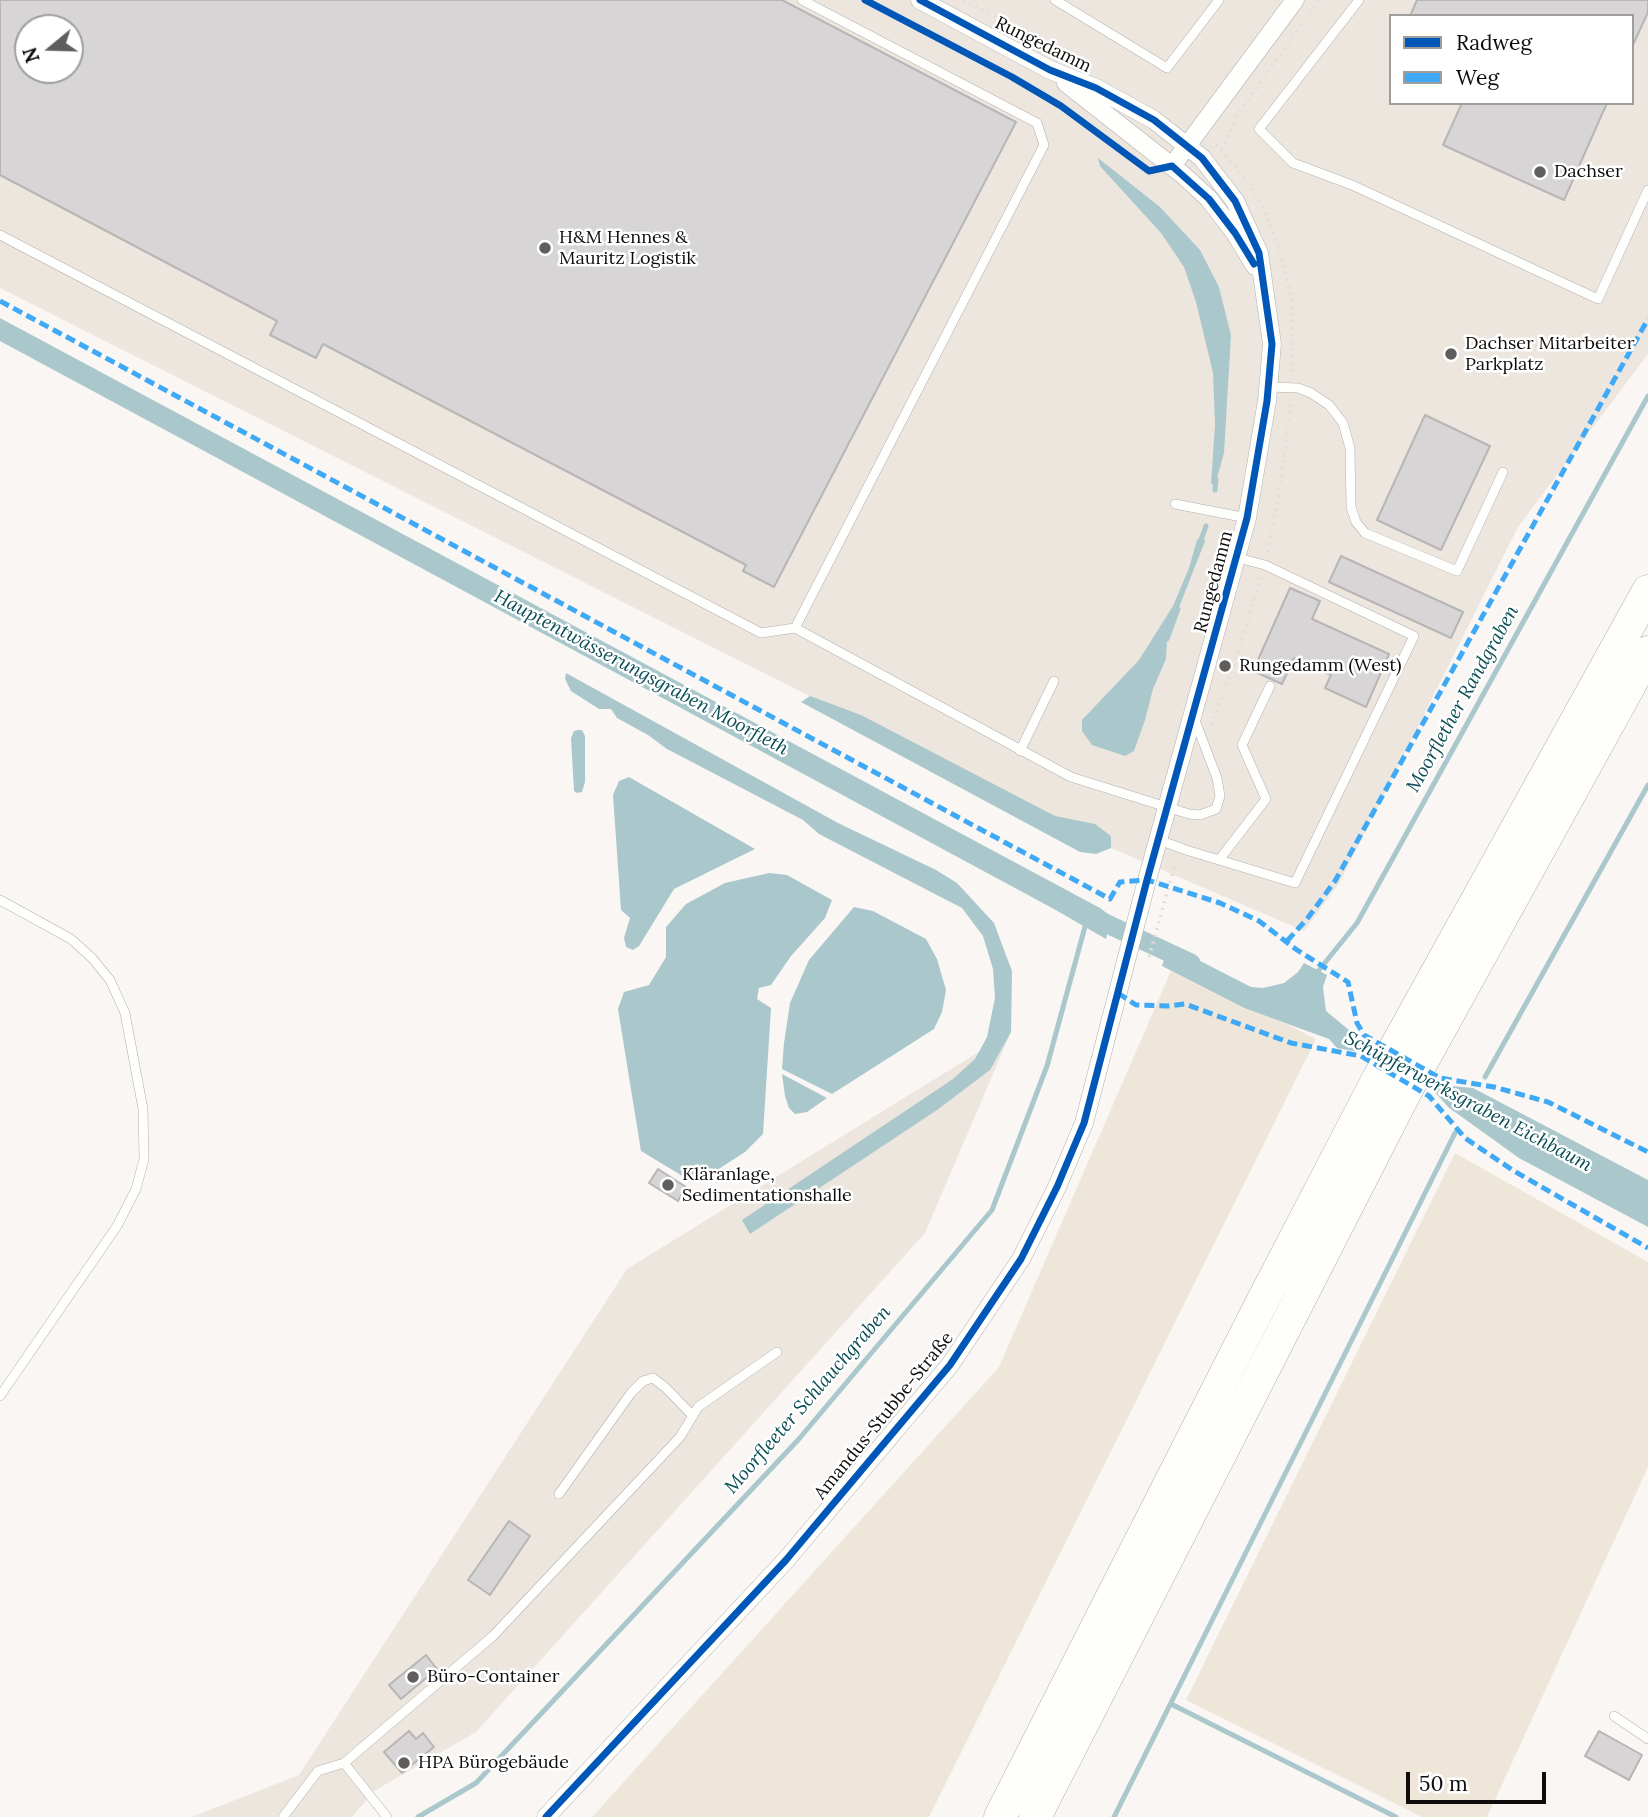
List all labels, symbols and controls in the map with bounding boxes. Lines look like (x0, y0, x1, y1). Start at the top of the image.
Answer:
street label: Rungedamm (991, 12, 1095, 78)
north arrow (14, 14, 84, 84)
legend (1389, 14, 1634, 105)
text: Radweg (1456, 29, 1532, 56)
text: N (17, 44, 45, 66)
text: Weg (1456, 64, 1499, 91)
place label: Dachser (1554, 161, 1623, 183)
marker: Dachser (1532, 164, 1548, 180)
place label: H&M Hennes & Mauritz Logistik (559, 227, 696, 270)
marker: H&M Hennes & Mauritz Logistik (537, 240, 553, 256)
place label: Dachser Mitarbeiter Parkplatz (1465, 333, 1635, 376)
marker: Dachser Mitarbeiter Parkplatz (1443, 346, 1459, 362)
street label: Rungedamm (1190, 529, 1238, 635)
water label: Hauptentwässerungsgraben Moorfleth (490, 585, 792, 761)
water label: Moorflether Randgraben (1402, 601, 1524, 797)
place label: Rungedamm (West) (1239, 655, 1401, 677)
marker: Rungedamm (West) (1217, 658, 1233, 674)
water label: Schüpferwerksgraben Eichbaum (1340, 1027, 1596, 1177)
place label: Kläranlage, Sedimentationshalle (682, 1164, 852, 1206)
marker: Kläranlage, Sedimentationshalle (660, 1177, 676, 1193)
water label: Moorfleeter Schlauchgraben (720, 1301, 896, 1499)
street label: Amandus-Stubbe-Straße (810, 1328, 958, 1504)
place label: Büro-Container (427, 1666, 559, 1688)
marker: Büro-Container (405, 1669, 421, 1685)
place label: HPA Bürogebäude (418, 1752, 569, 1774)
marker: HPA Bürogebäude (396, 1755, 412, 1771)
scale bar (1410, 1758, 1550, 1802)
text: 50 m (1419, 1770, 1468, 1797)

